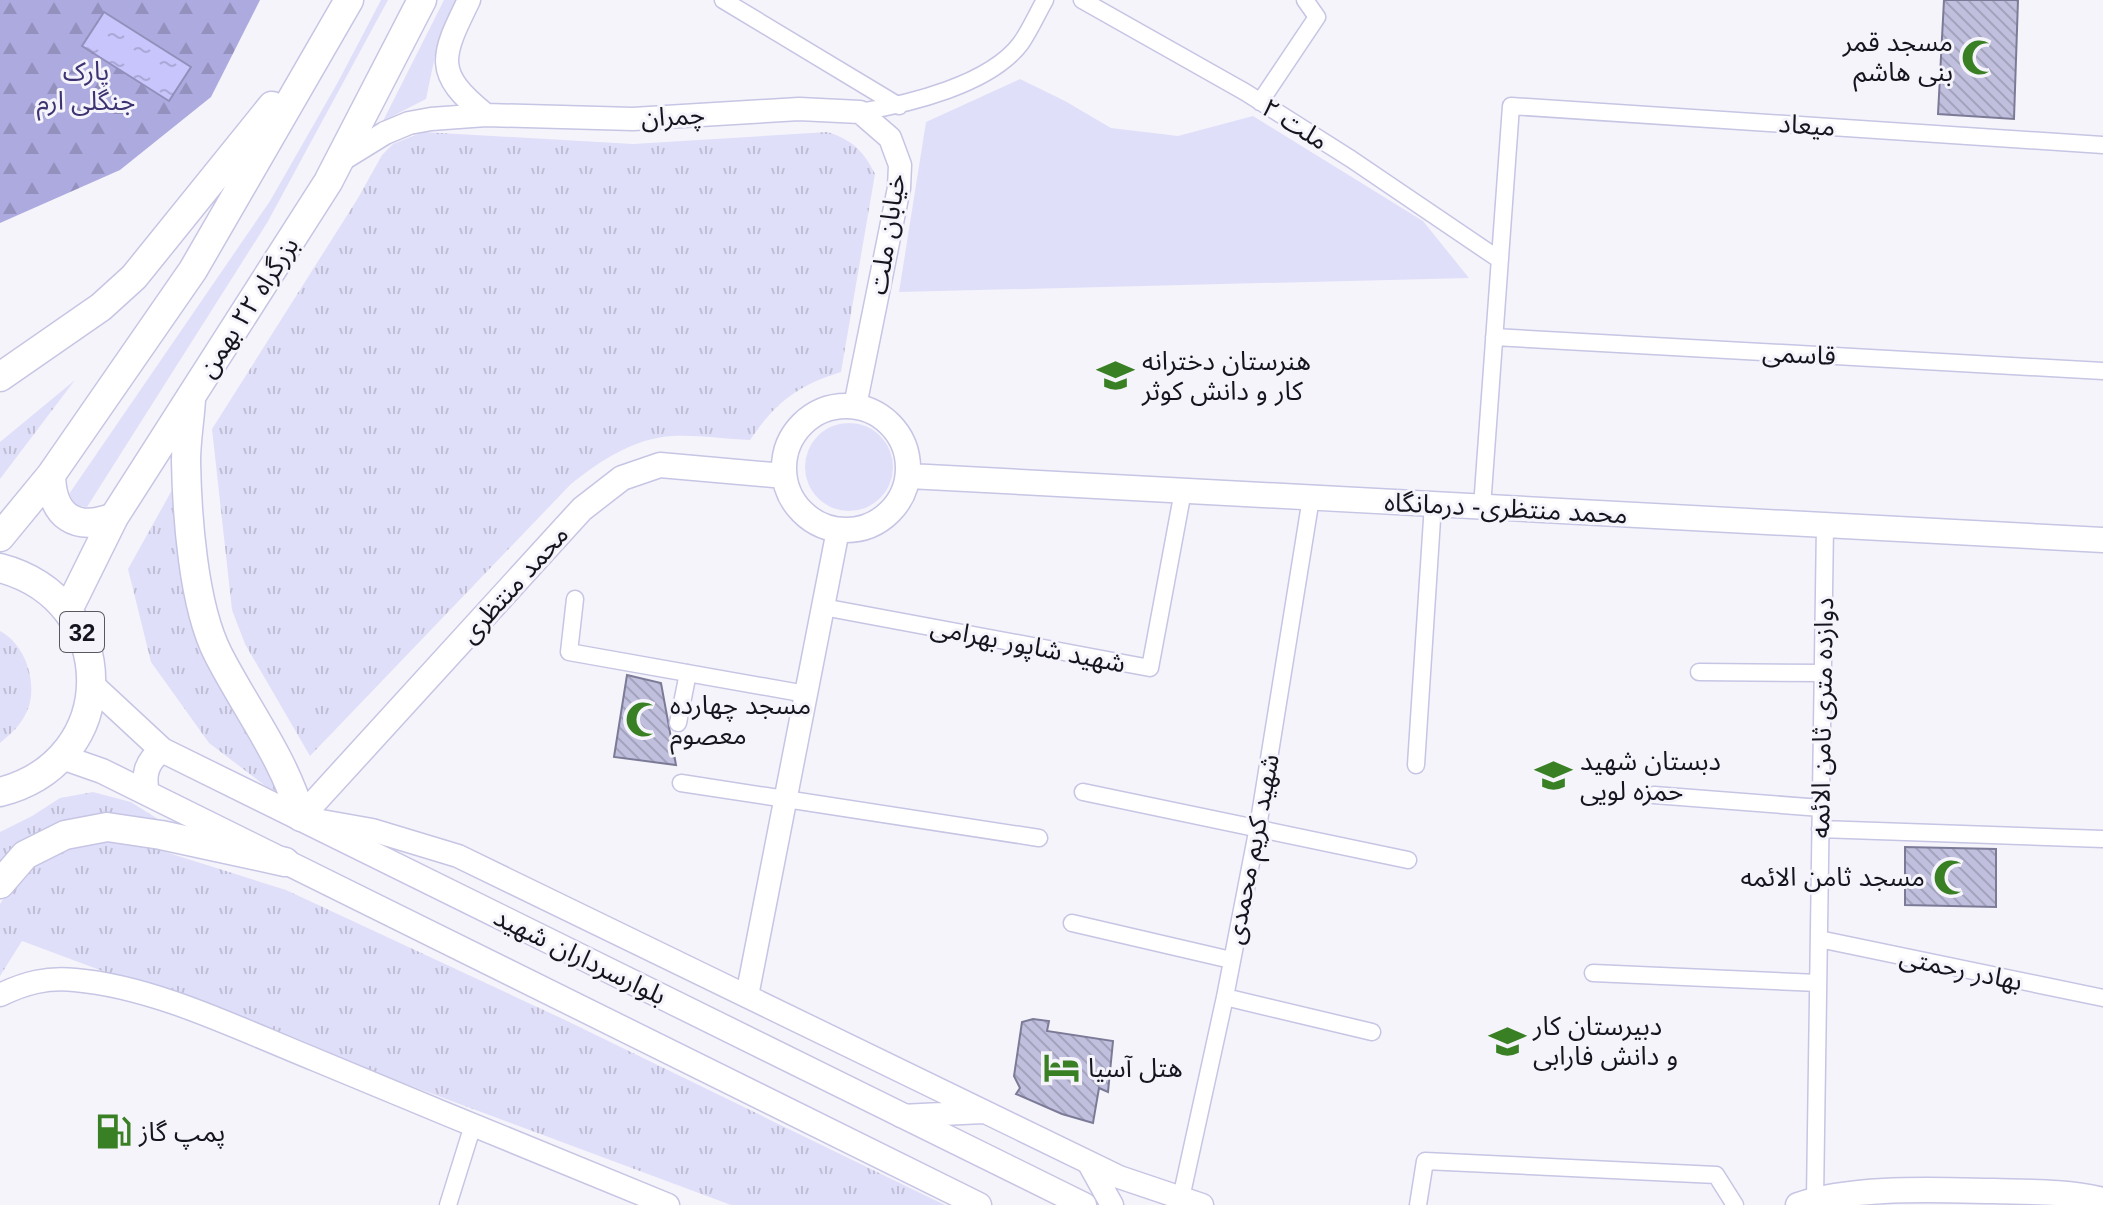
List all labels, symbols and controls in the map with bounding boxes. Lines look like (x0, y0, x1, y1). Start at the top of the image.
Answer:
place label: مسجد قمر بنی هاشم (1842, 27, 1953, 92)
mosque icon: مسجد قمر بنی هاشم (1960, 38, 1998, 76)
park label: پارک جنگلی ارم (37, 56, 135, 121)
street label: ملت ۲ (1257, 92, 1333, 156)
street label: چمران (640, 99, 706, 135)
street label: میعاد (1778, 108, 1836, 142)
street label: خیابان ملت (863, 171, 911, 297)
street label: بزرگراه ۲۲ بهمن (192, 231, 304, 383)
street label: قاسمی (1761, 337, 1837, 371)
place label: هنرستان دخترانه کار و دانش کوثر (1141, 346, 1311, 406)
school or university icon: هنرستان دخترانه کار و دانش کوثر (1097, 357, 1135, 395)
street label: محمد منتظری- درمانگاه (1384, 487, 1628, 529)
street label: محمد منتظری (454, 519, 574, 649)
street label: دوازده متری ثامن الائمه (1805, 597, 1839, 839)
street label: شهید شاپور بهرامی (928, 611, 1128, 681)
road number: 32 (60, 612, 104, 652)
place label: مسجد چهارده معصوم (670, 690, 811, 755)
mosque icon: مسجد چهارده معصوم (625, 701, 663, 739)
place label: دبستان شهید حمزه لویی (1580, 746, 1721, 806)
street label: شهید کریم محمدی (1219, 751, 1290, 948)
school or university icon: دبستان شهید حمزه لویی (1535, 757, 1573, 795)
mosque icon: مسجد ثامن الائمه (1932, 858, 1970, 896)
place label: مسجد ثامن الائمه (1740, 862, 1925, 892)
street label: بلوارسرداران شهید (489, 901, 671, 1011)
street label: بهادر رحمتی (1897, 941, 2025, 997)
place label: دبیرستان کار و دانش فارابی (1532, 1011, 1678, 1071)
school or university icon: دبیرستان کار و دانش فارابی (1488, 1022, 1526, 1060)
hotel icon: هتل آسیا (1043, 1049, 1081, 1087)
place label: هتل آسیا (1088, 1053, 1183, 1083)
fuel station icon: پمپ گاز (94, 1113, 132, 1151)
place label: پمپ گاز (138, 1117, 225, 1150)

